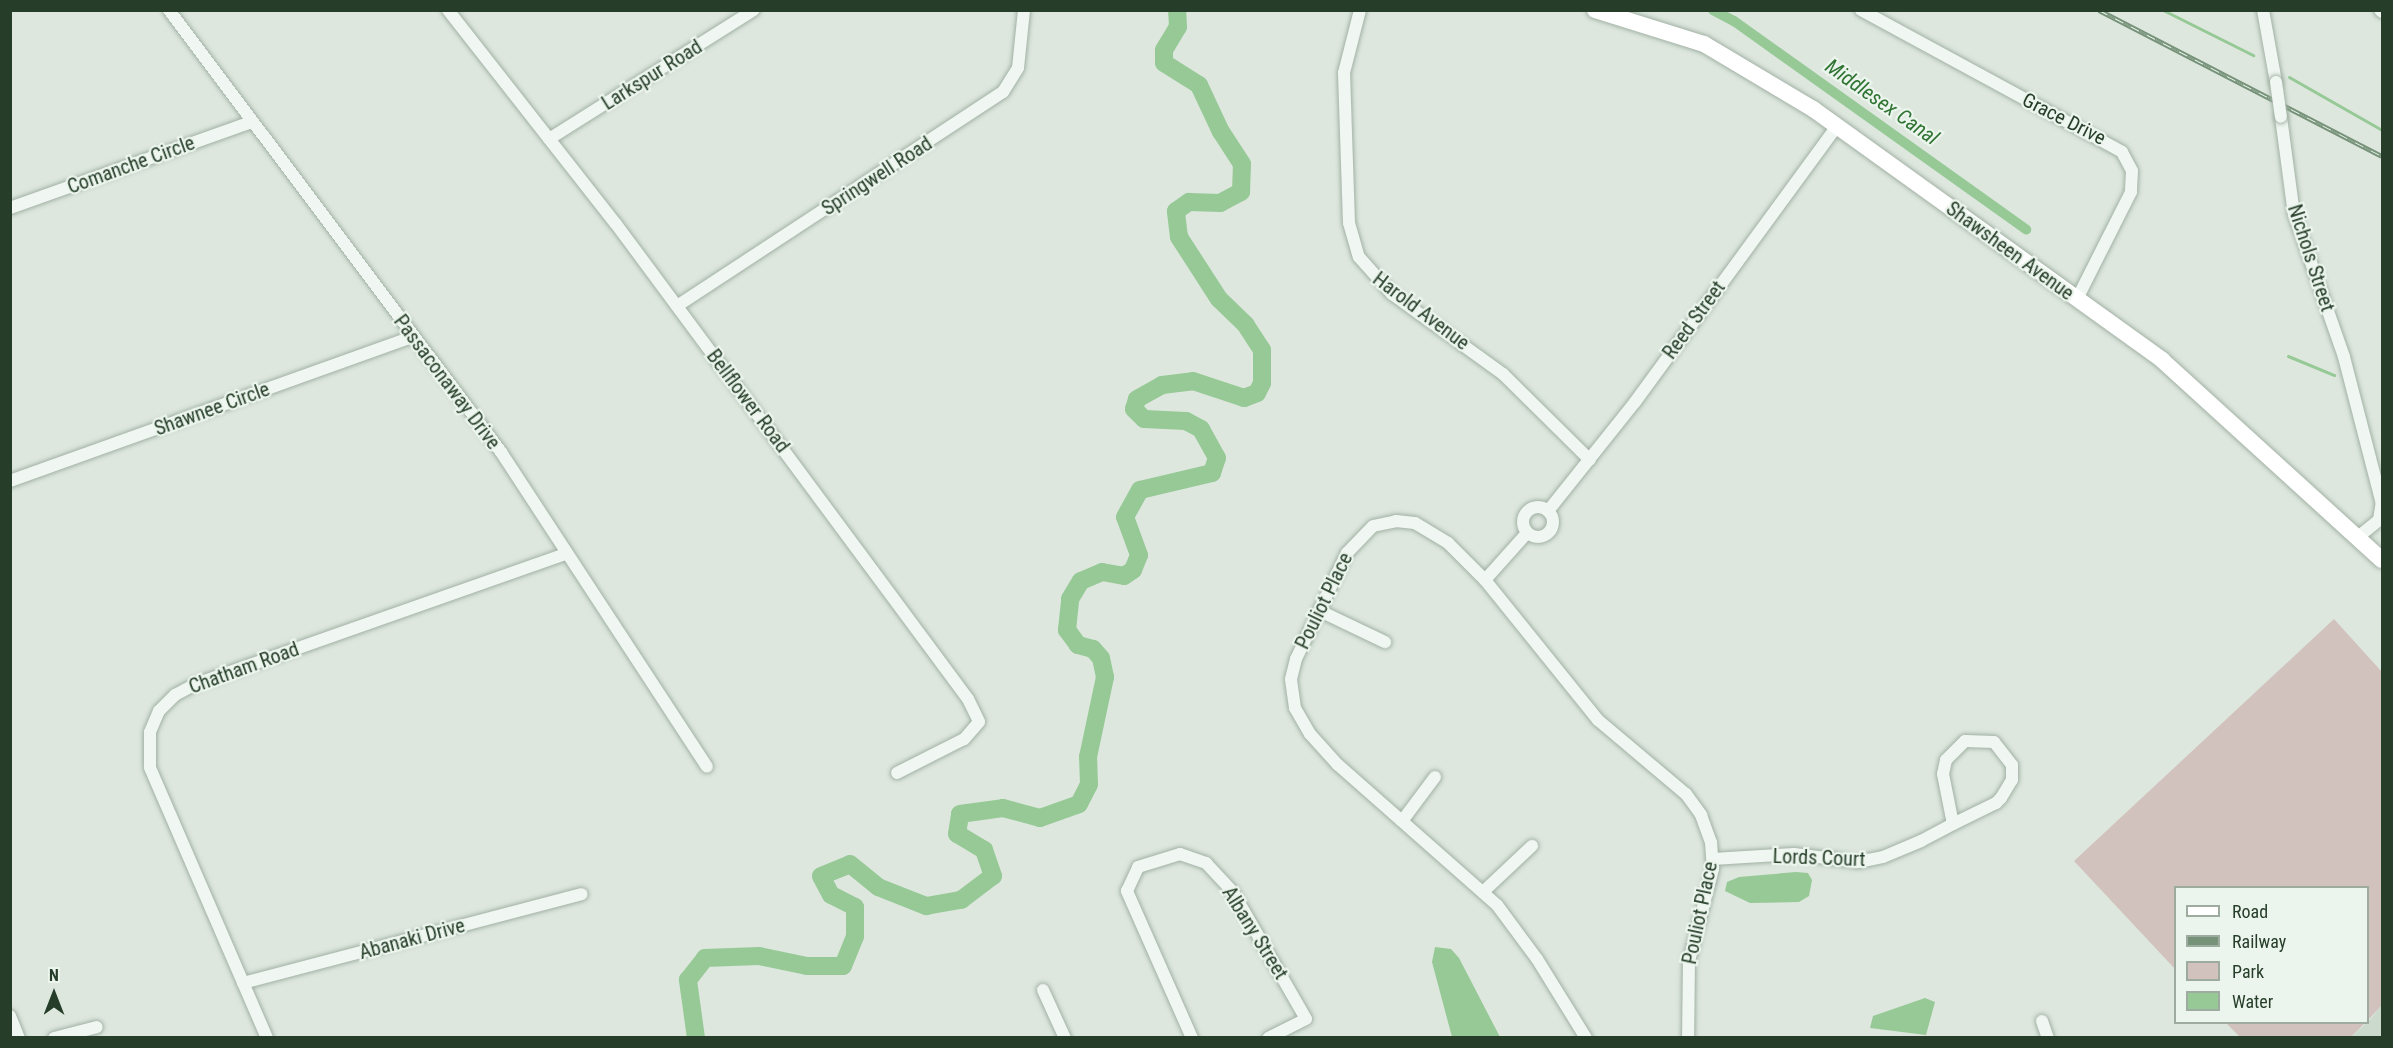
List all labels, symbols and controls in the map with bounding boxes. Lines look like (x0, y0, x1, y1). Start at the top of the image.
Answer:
street label: Larkspur Road (597, 35, 707, 115)
water label: Middlesex Canal (1820, 54, 1944, 150)
street label: Grace Drive (2018, 88, 2110, 150)
street label: Comanche Circle (64, 131, 198, 199)
street label: Springwell Road (817, 131, 937, 221)
street label: Shawsheen Avenue (1941, 197, 2079, 305)
street label: Nichols Street (2282, 201, 2340, 315)
street label: Harold Avenue (1368, 267, 1474, 355)
street label: Reed Street (1658, 276, 1730, 364)
street label: Passaconaway Drive (389, 310, 505, 454)
street label: Bellflower Road (701, 345, 795, 457)
street label: Shawnee Circle (151, 377, 273, 441)
street label: Pouliot Place (1290, 549, 1358, 653)
street label: Chatham Road (186, 637, 302, 699)
street label: Lords Court (1772, 844, 1866, 872)
street label: Pouliot Place (1677, 860, 1723, 966)
street label: Albany Street (1217, 882, 1293, 984)
legend (2174, 886, 2369, 1024)
text: Road (2232, 901, 2268, 922)
street label: Abanaki Drive (357, 913, 467, 965)
text: Railway (2232, 931, 2286, 952)
text: Park (2232, 961, 2264, 982)
north arrow (24, 964, 84, 1024)
text: N (49, 966, 59, 985)
text: Water (2232, 991, 2273, 1012)

